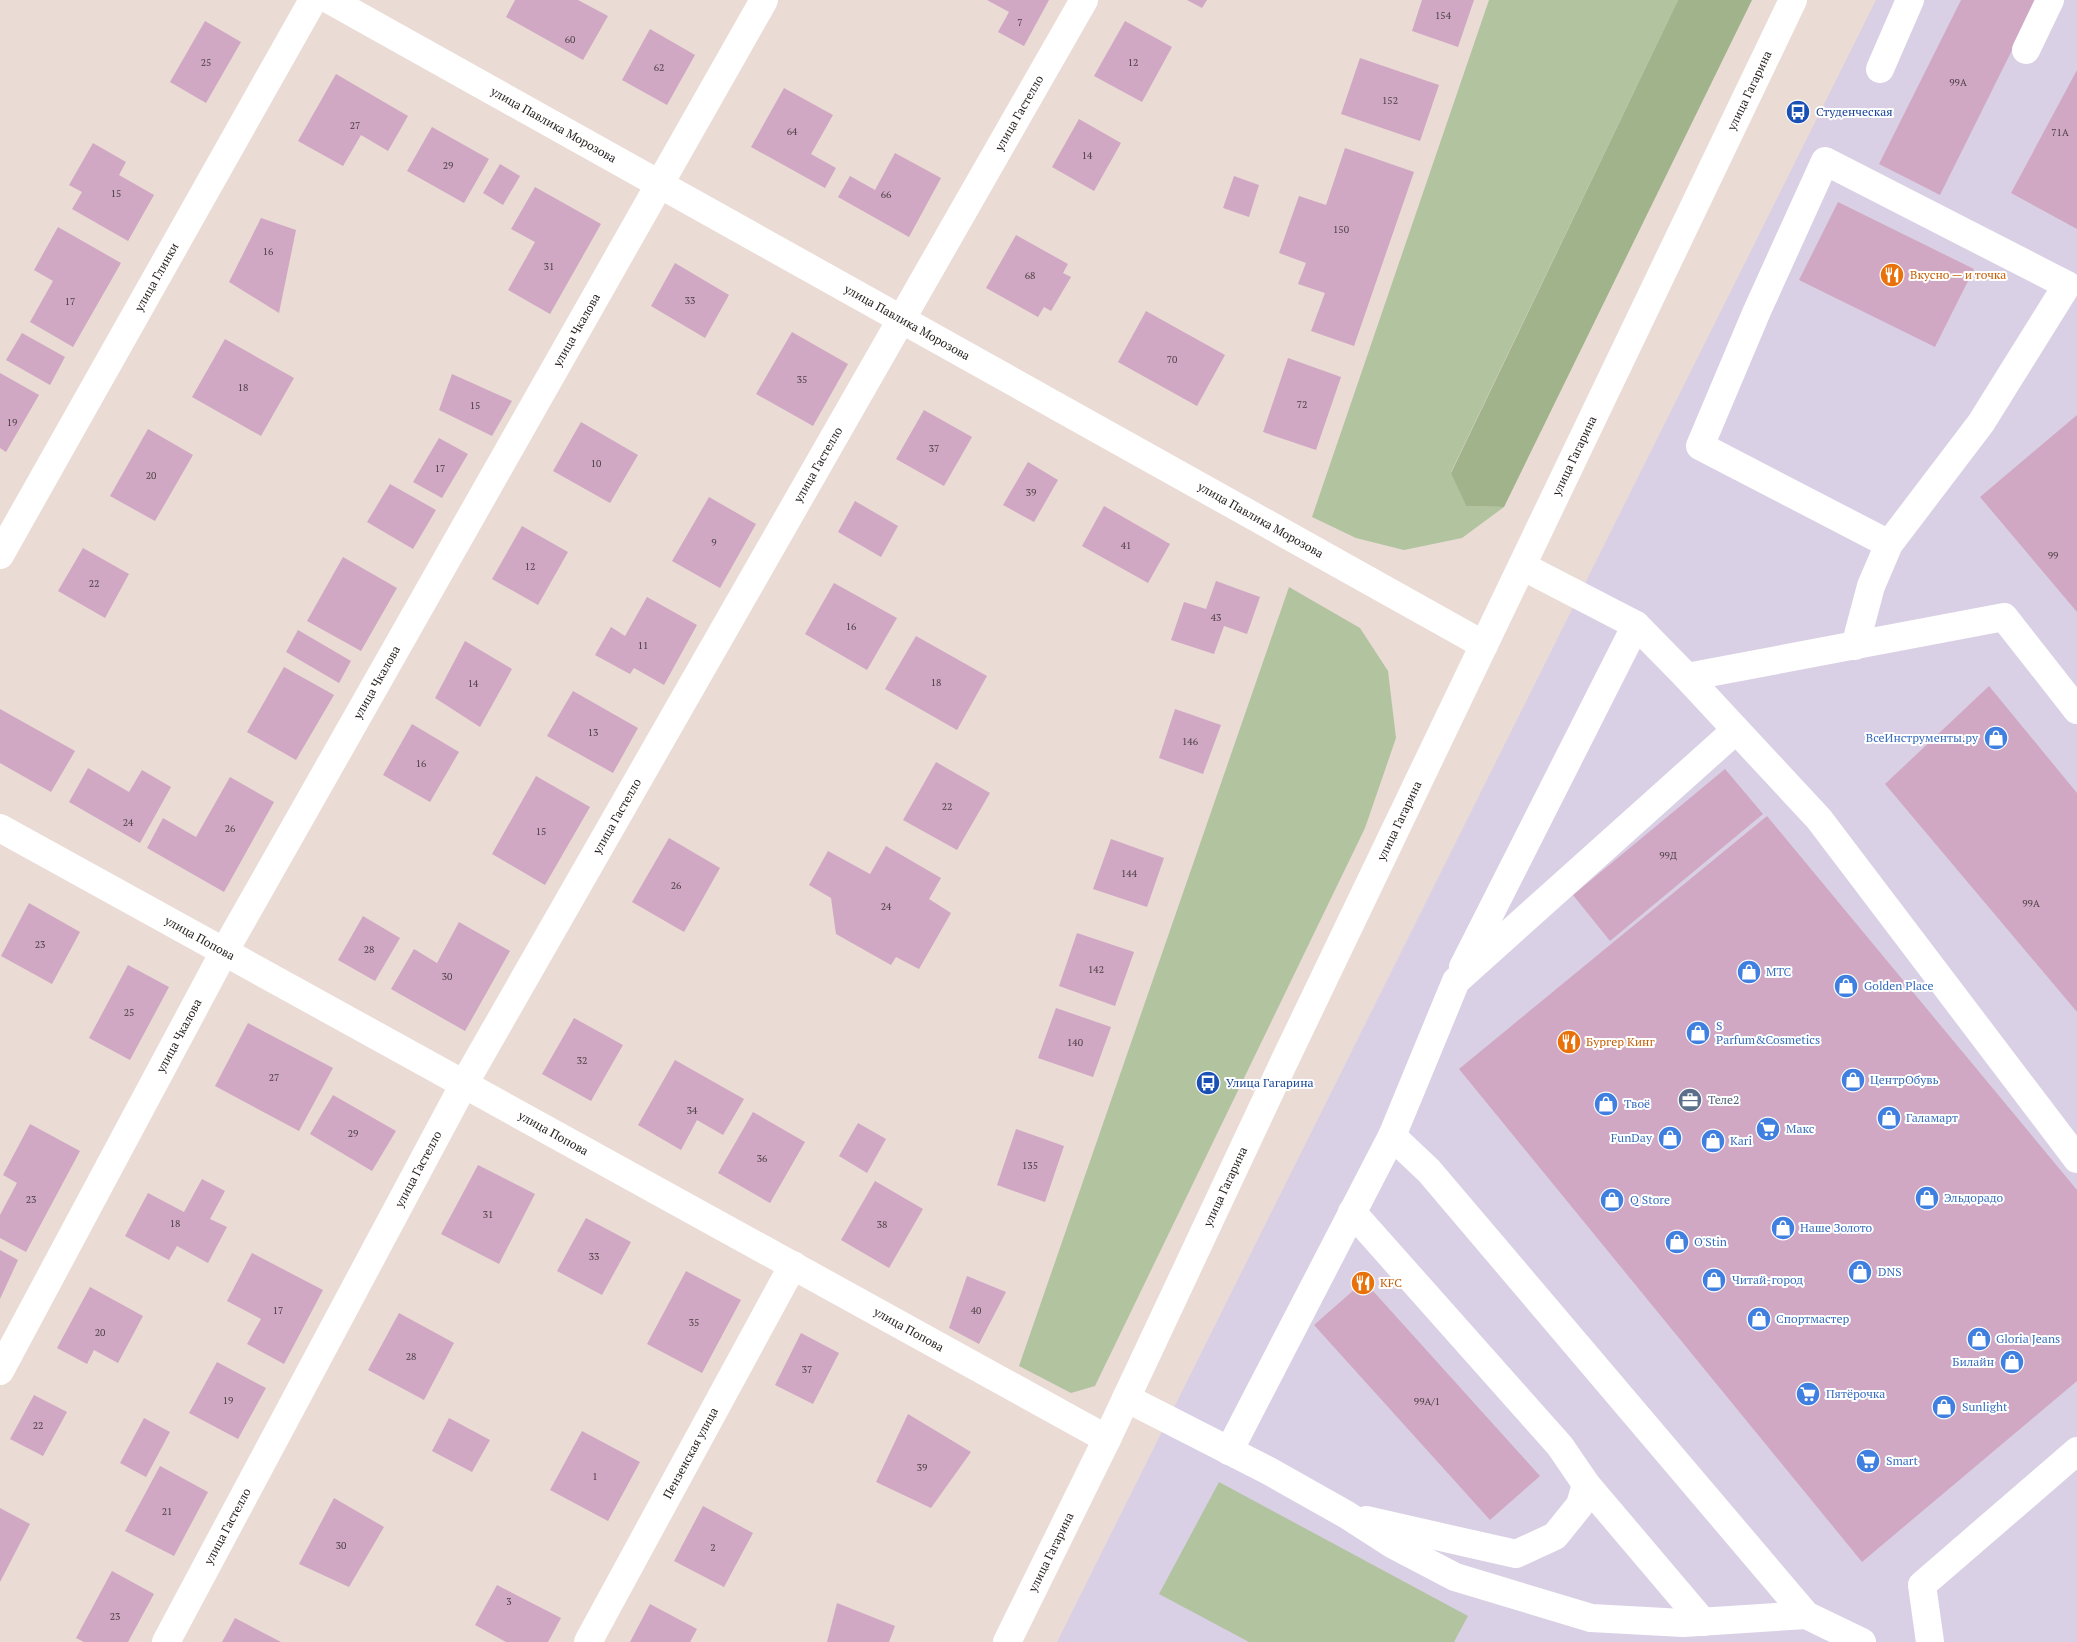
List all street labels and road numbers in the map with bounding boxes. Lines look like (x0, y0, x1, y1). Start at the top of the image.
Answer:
street label: улица Гагарина (1723, 48, 1775, 134)
street label: улица Гастелло (991, 72, 1047, 154)
street label: улица Павлика Морозова (487, 83, 619, 166)
street label: улица Глинки (130, 240, 182, 315)
street label: улица Павлика Морозова (841, 280, 973, 363)
street label: улица Чкалова (549, 291, 603, 370)
street label: улица Гагарина (1548, 413, 1600, 499)
street label: улица Гастелло (790, 424, 846, 506)
street label: улица Павлика Морозова (1194, 478, 1326, 561)
street label: улица Чкалова (349, 643, 403, 722)
street label: улица Гастелло (589, 775, 644, 857)
street label: улица Гагарина (1373, 778, 1425, 864)
street label: улица Попова (161, 912, 237, 963)
street label: улица Чкалова (152, 996, 205, 1076)
street label: улица Попова (515, 1107, 591, 1158)
street label: улица Гастелло (391, 1128, 445, 1211)
street label: улица Гагарина (1199, 1144, 1250, 1230)
street label: улица Попова (870, 1303, 947, 1354)
street label: Пензенская улица (659, 1405, 721, 1501)
street label: улица Гастелло (200, 1485, 254, 1568)
street label: улица Гагарина (1024, 1510, 1077, 1595)

